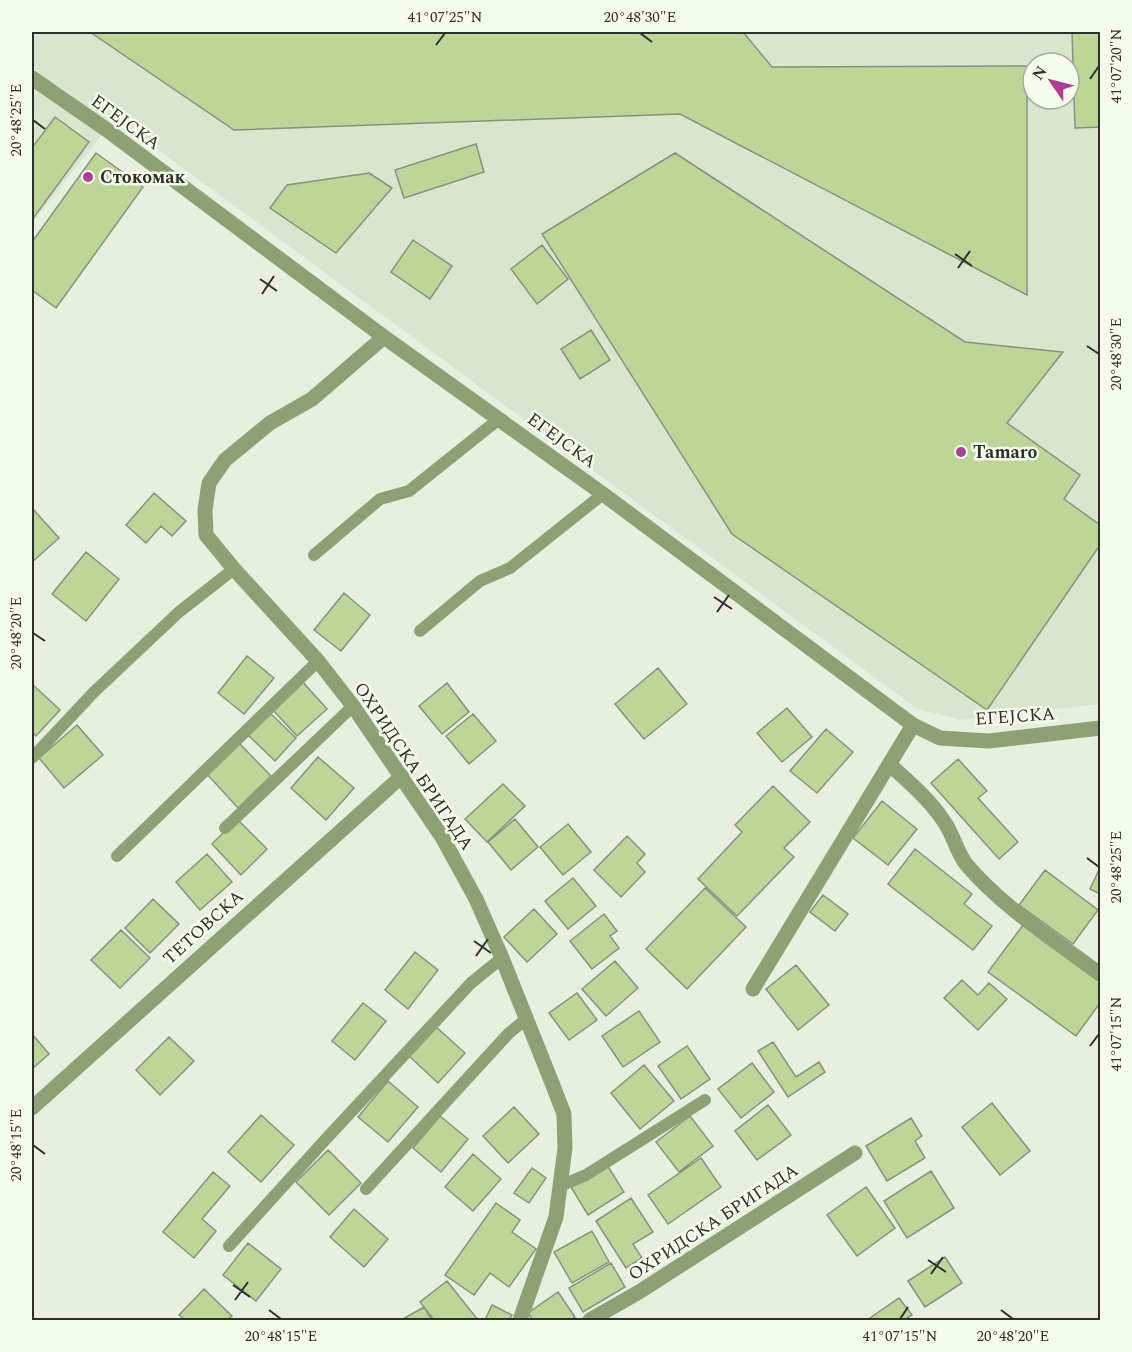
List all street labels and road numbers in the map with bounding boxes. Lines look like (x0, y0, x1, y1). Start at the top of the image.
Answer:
street label: ЕГЕЈСКА (85, 88, 166, 157)
street label: ЕГЕЈСКА (521, 406, 602, 475)
street label: ОХРИДСКА БРИГАДА (347, 677, 480, 856)
street label: ЕГЕЈСКА (974, 700, 1056, 733)
street label: ТЕТОВСКА (157, 883, 250, 971)
street label: ОХРИДСКА БРИГАДА (623, 1157, 804, 1288)

